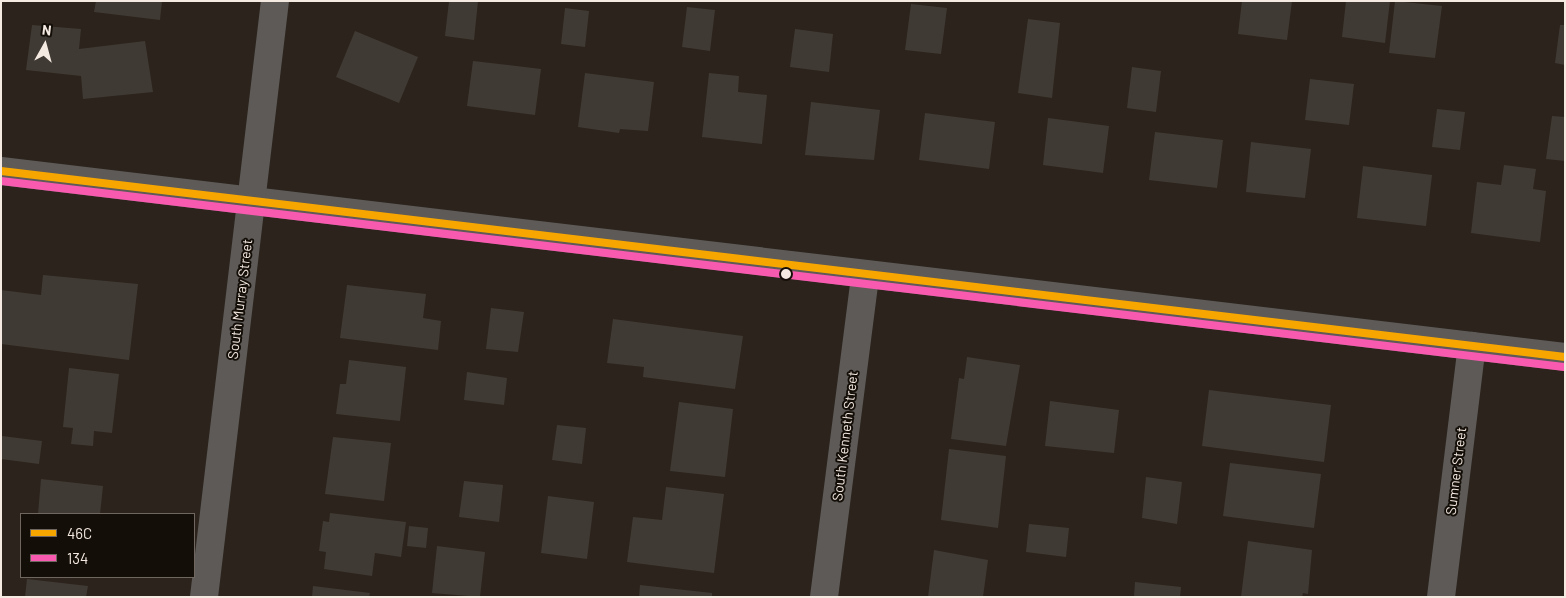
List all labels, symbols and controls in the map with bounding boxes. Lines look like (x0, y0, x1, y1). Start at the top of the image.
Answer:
north arrow (20, 20, 70, 70)
text: N (41, 21, 53, 39)
street label: South Murray Street (224, 238, 256, 360)
unlabelled marker (781, 269, 791, 279)
street label: South Kenneth Street (829, 370, 861, 502)
street label: Sumner Street (1442, 426, 1470, 516)
legend (20, 513, 195, 578)
text: 46C (67, 524, 92, 542)
text: 134 (67, 549, 88, 567)

